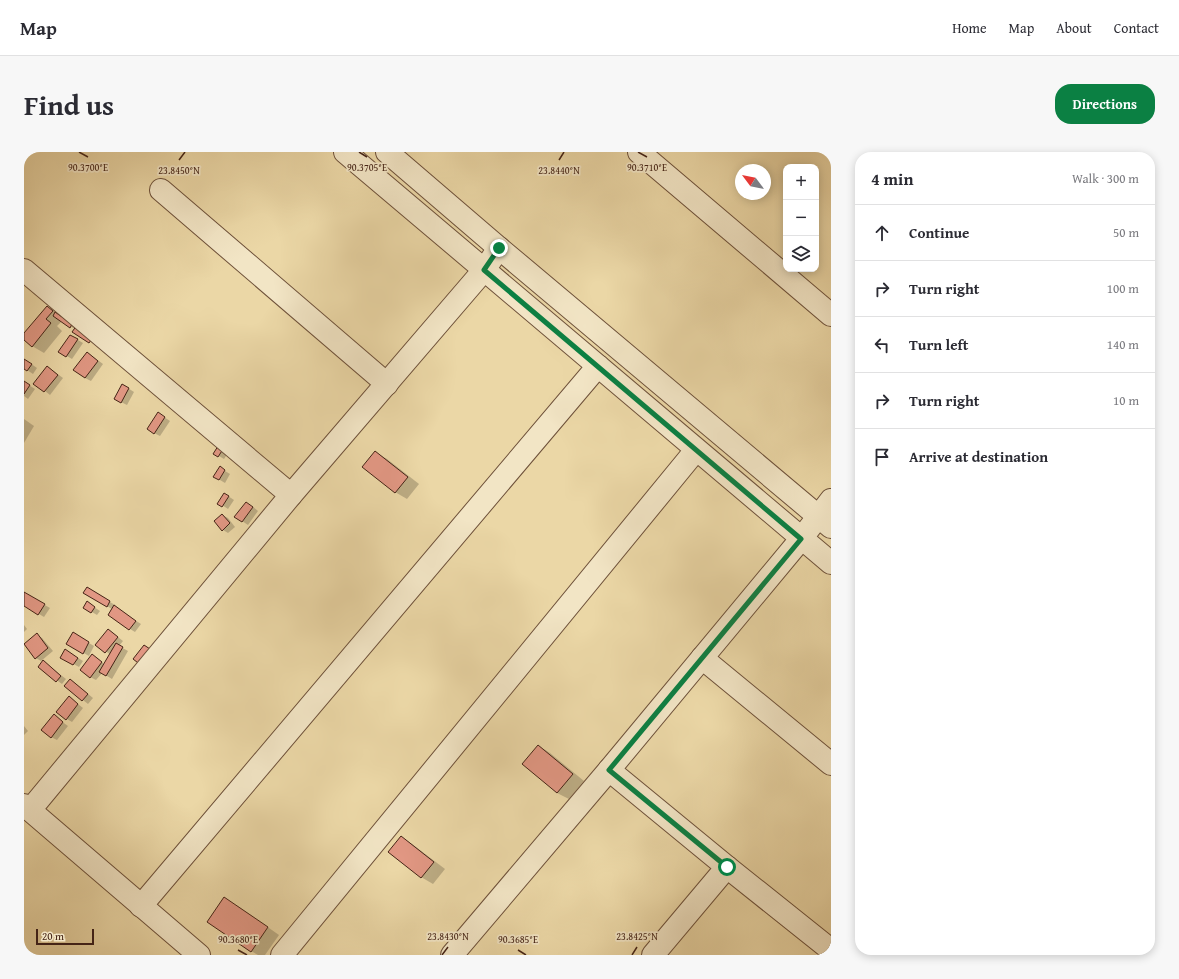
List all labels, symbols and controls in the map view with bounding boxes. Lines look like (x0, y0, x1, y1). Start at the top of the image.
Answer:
text: Map (20, 14, 57, 42)
text: Home (952, 18, 987, 38)
text: Map (1009, 18, 1034, 38)
text: About (1056, 18, 1092, 38)
text: Contact (1114, 18, 1159, 38)
text: Find us (24, 84, 114, 125)
button: Directions (1055, 84, 1155, 124)
text: 90.3700°E (68, 160, 108, 175)
text: 90.3705°E (347, 160, 387, 175)
text: 90.3710°E (627, 160, 667, 175)
text: 23.8450°N (158, 163, 200, 178)
text: 23.8440°N (538, 163, 580, 178)
north arrow (735, 164, 771, 200)
map controls (783, 164, 819, 272)
button: + (783, 164, 819, 200)
text: 4 min (871, 166, 913, 191)
text: Walk · 300 m (1072, 169, 1139, 188)
button: − (783, 200, 819, 236)
icon: ahead (871, 222, 893, 244)
text: Continue (909, 222, 970, 243)
text: 50 m (1113, 223, 1139, 242)
button: layers (783, 236, 819, 272)
route end (490, 239, 508, 257)
icon: right (871, 278, 893, 300)
text: Turn right (909, 278, 980, 299)
text: 100 m (1107, 279, 1139, 298)
icon: left (871, 334, 893, 356)
text: Turn left (909, 334, 968, 355)
text: 140 m (1107, 335, 1139, 354)
icon: right (871, 390, 893, 412)
text: Turn right (909, 390, 980, 411)
text: 10 m (1113, 391, 1139, 410)
icon: arrive (871, 446, 893, 468)
text: Arrive at destination (909, 446, 1048, 467)
route start (718, 858, 736, 876)
scale bar (36, 927, 94, 946)
text: 20 m (42, 928, 64, 944)
text: 23.8430°N (427, 929, 469, 944)
text: 23.8425°N (616, 929, 658, 944)
text: 90.3680°E (218, 932, 258, 947)
text: 90.3685°E (498, 932, 538, 947)

